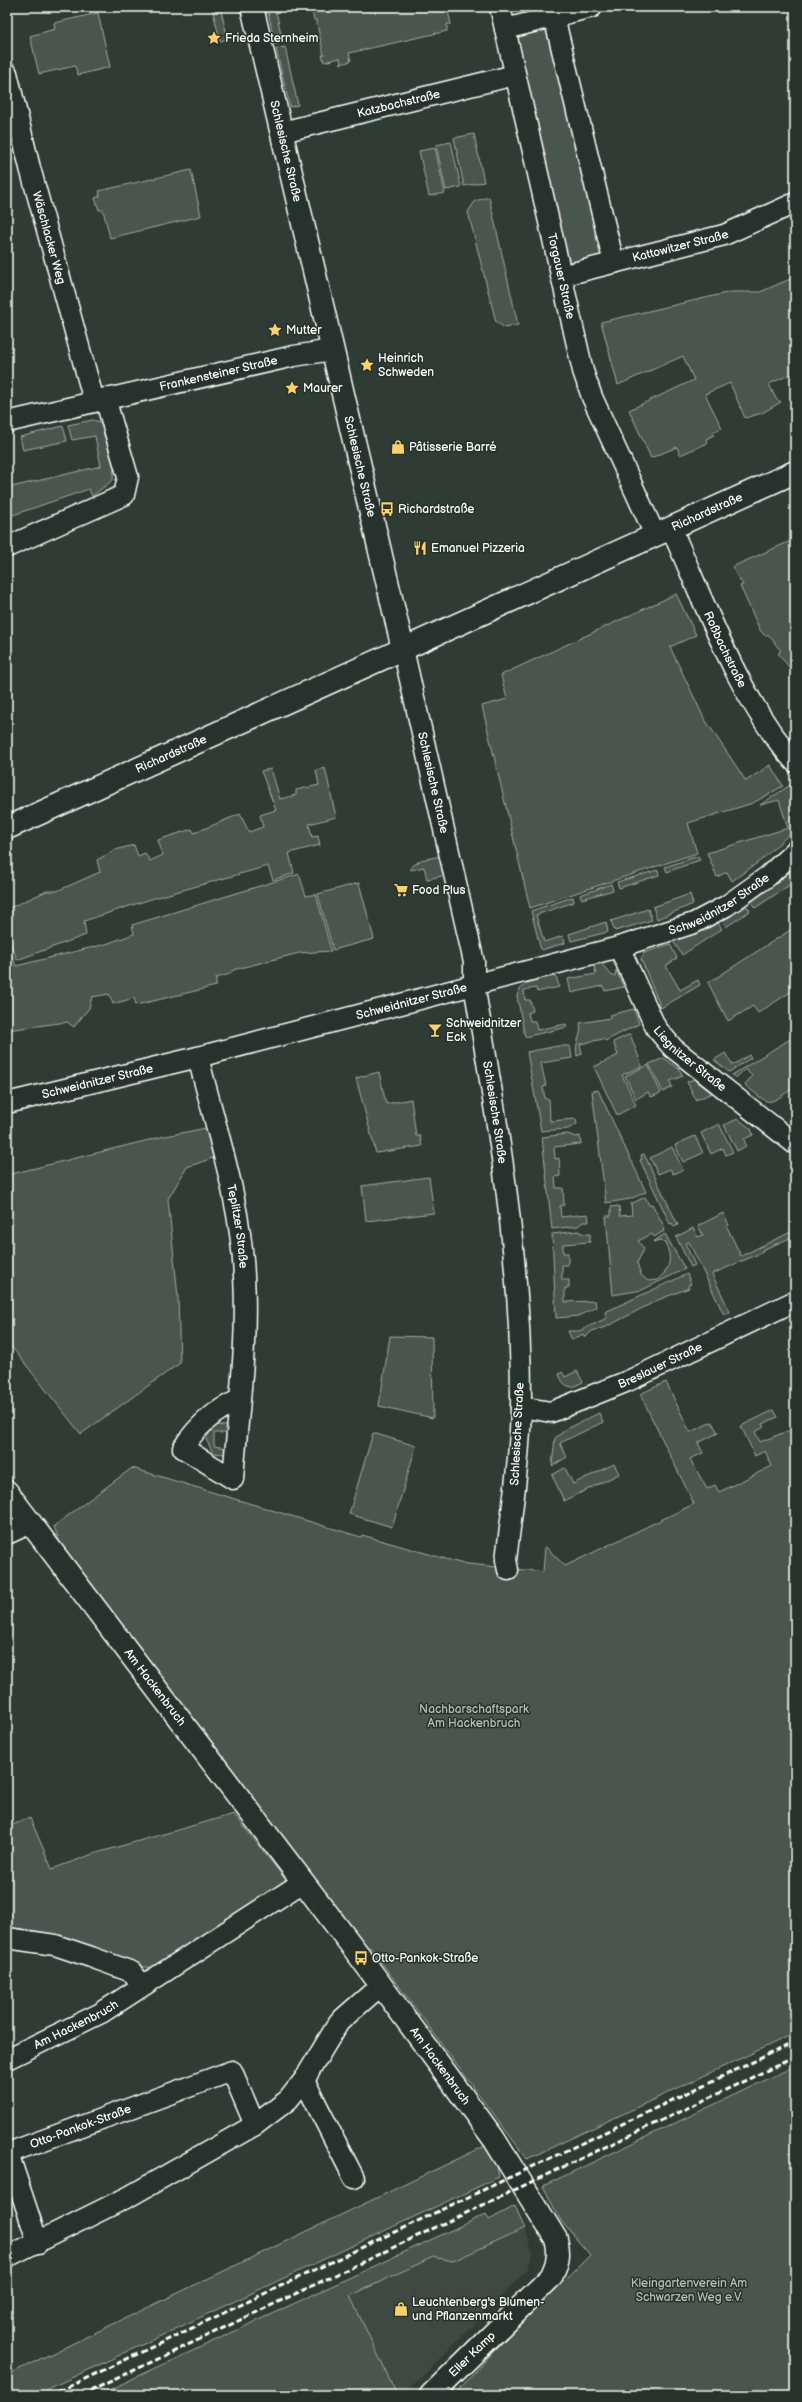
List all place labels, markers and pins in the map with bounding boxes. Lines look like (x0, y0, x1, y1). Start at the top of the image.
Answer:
place icon: Frieda Sternheim (206, 30, 222, 46)
place label: Frieda Sternheim (225, 31, 318, 46)
place icon: Mutter (267, 322, 283, 338)
place label: Mutter (286, 323, 322, 338)
place label: Heinrich Schweden (378, 351, 434, 380)
place icon: Heinrich Schweden (359, 357, 375, 373)
place icon: Maurer (284, 380, 300, 396)
place label: Maurer (303, 381, 343, 396)
shop icon: Pâtisserie Barré (390, 439, 406, 455)
place label: Pâtisserie Barré (409, 440, 497, 455)
bus stop icon: Richardstraße (379, 501, 395, 517)
place label: Richardstraße (398, 502, 474, 517)
restaurant icon: Emanuel Pizzeria (412, 540, 428, 556)
place label: Emanuel Pizzeria (431, 541, 525, 556)
supermarket icon: Food Plus (393, 882, 409, 898)
place label: Food Plus (412, 883, 465, 898)
place label: Schweidnitzer Eck (446, 1016, 522, 1045)
bar icon: Schweidnitzer Eck (427, 1022, 443, 1038)
bus stop icon: Otto-Pankok-Straße (353, 1950, 369, 1966)
place label: Otto-Pankok-Straße (372, 1951, 478, 1966)
place label: Leuchtenberg's Blumen- und Pflanzenmarkt (412, 2295, 544, 2324)
shop icon: Leuchtenberg's Blumen- und Pflanzenmarkt (393, 2301, 409, 2317)

